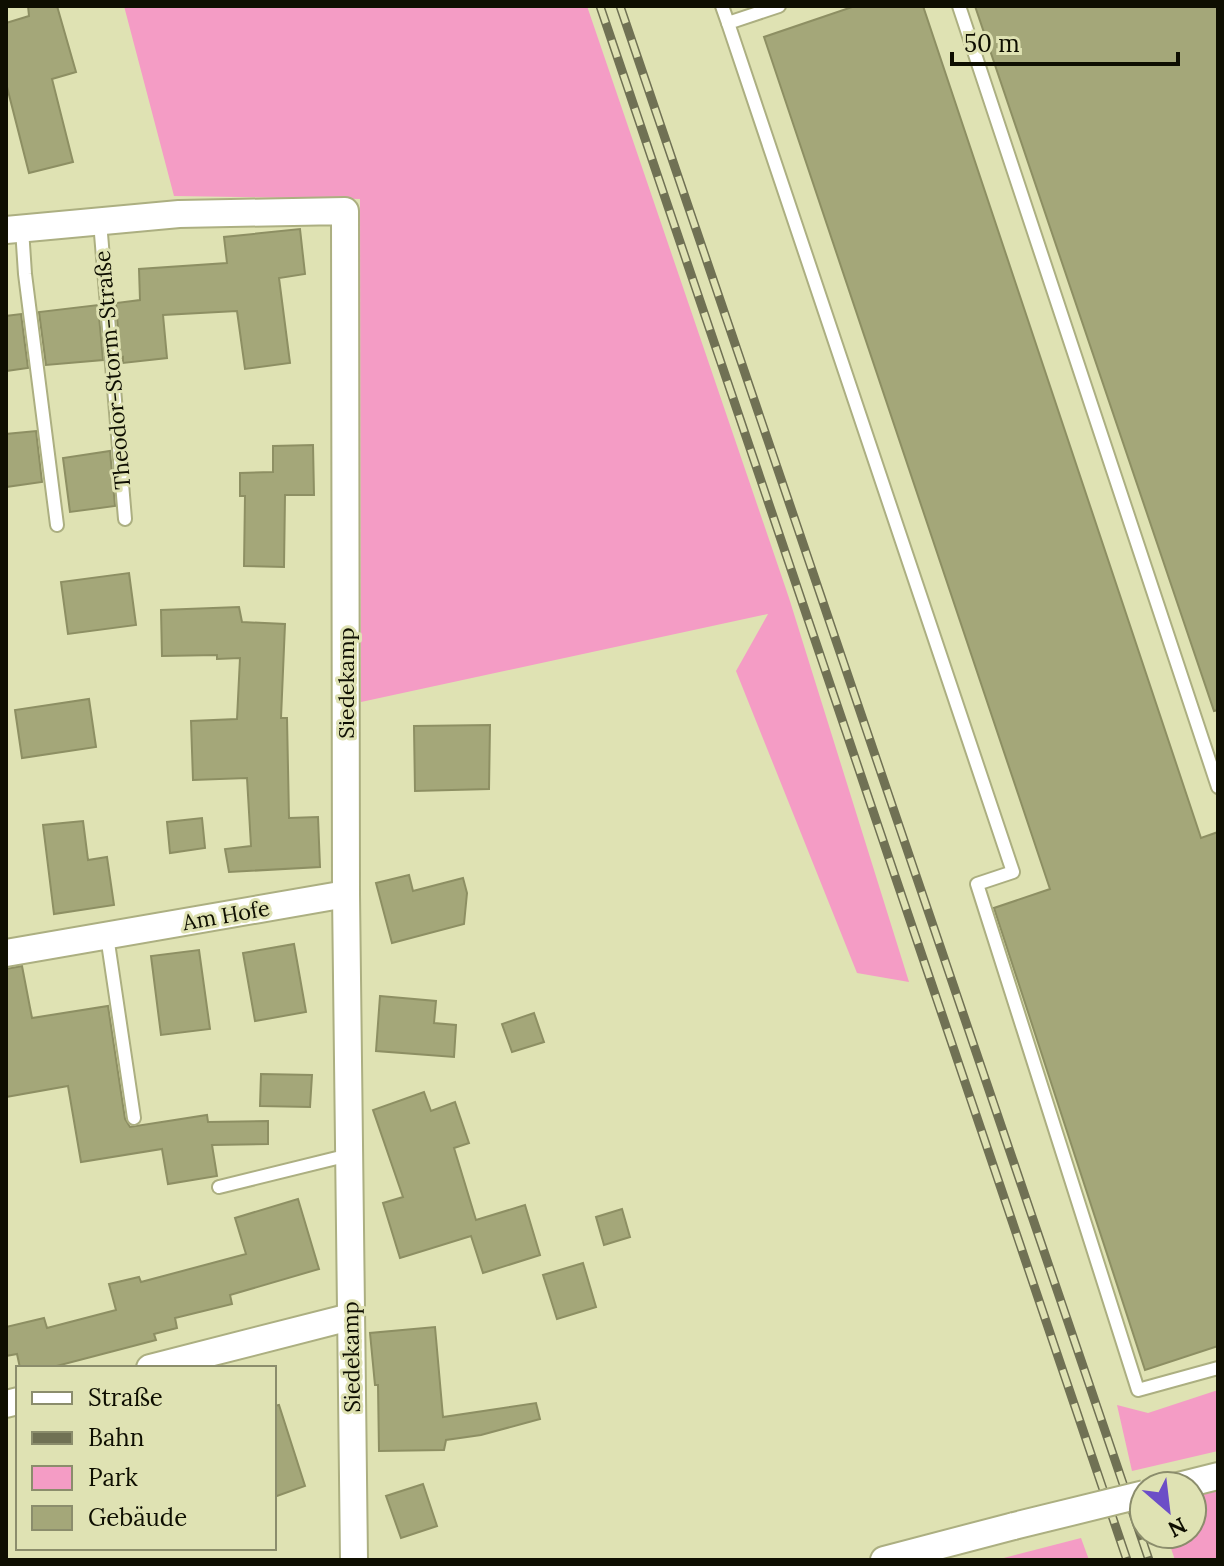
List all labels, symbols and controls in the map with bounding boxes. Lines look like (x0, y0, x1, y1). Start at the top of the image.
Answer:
scale bar (952, 16, 1178, 66)
text: 50 m (964, 28, 1020, 59)
street label: Theodor-Storm-Straße (88, 249, 136, 491)
street label: Siedekamp (332, 627, 360, 739)
street label: Am Hofe (179, 894, 272, 937)
street label: Siedekamp (336, 1301, 366, 1413)
legend (16, 1366, 276, 1550)
text: Straße (88, 1382, 163, 1413)
text: Bahn (88, 1422, 144, 1453)
text: Park (88, 1462, 138, 1493)
north arrow (1128, 1470, 1208, 1550)
text: Gebäude (88, 1502, 187, 1533)
text: N (1163, 1511, 1191, 1544)

